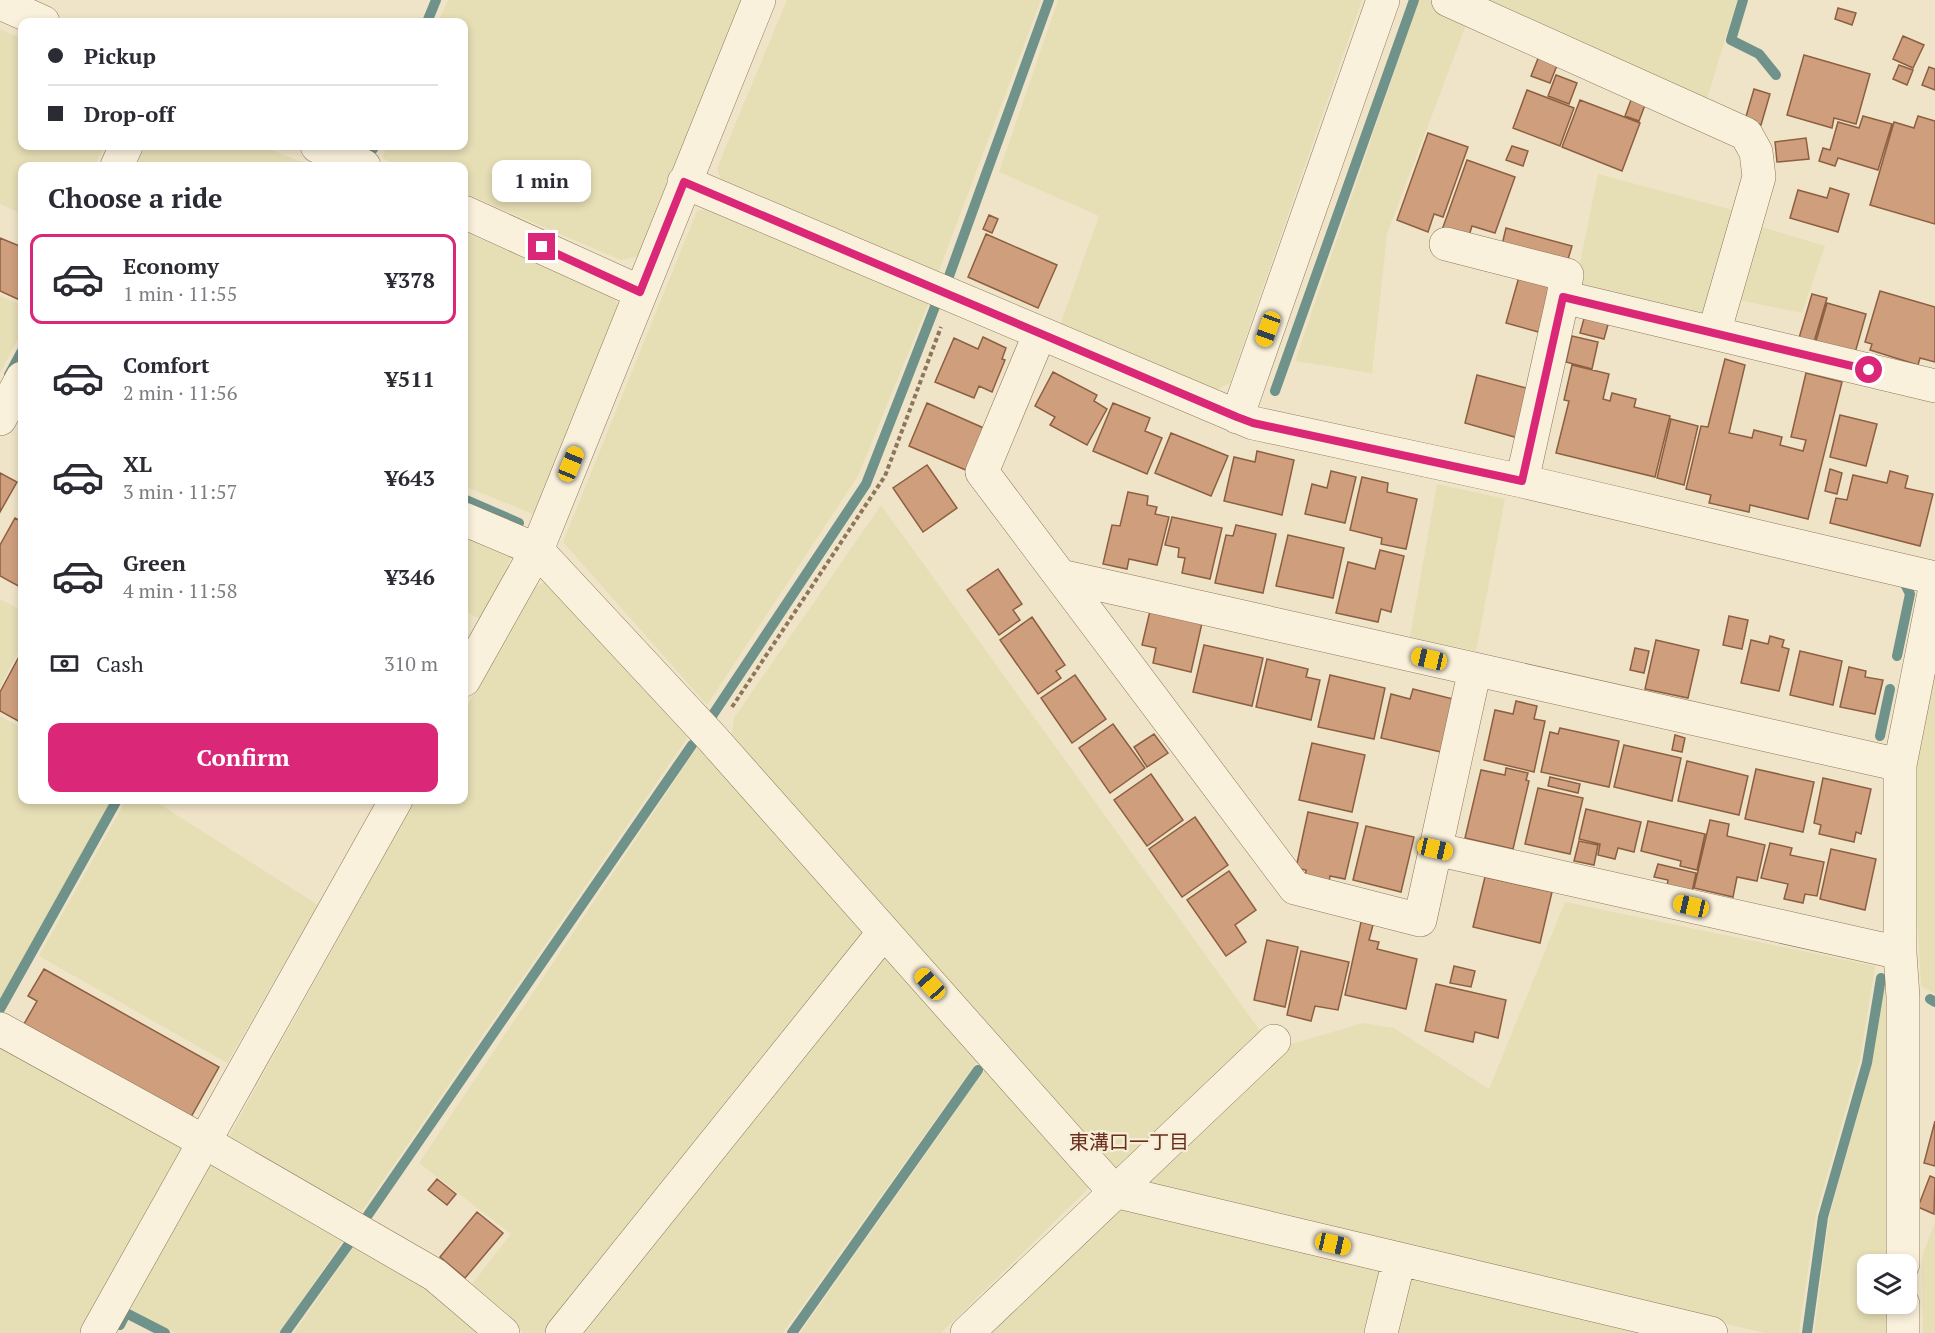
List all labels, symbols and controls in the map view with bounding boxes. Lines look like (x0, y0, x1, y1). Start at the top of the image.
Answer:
text: Pickup (84, 41, 156, 70)
text: Drop-off (84, 99, 175, 128)
callout: 1 min (492, 160, 592, 202)
text: 1 min (514, 167, 569, 194)
text: Choose a ride (48, 180, 223, 216)
route end (528, 233, 555, 260)
text: Economy (123, 251, 219, 280)
icon: car (51, 252, 105, 306)
text: ¥378 (385, 265, 435, 294)
text: 1 min · 11:55 (123, 280, 237, 307)
car (1253, 309, 1283, 349)
text: Comfort (123, 350, 209, 379)
icon: car (51, 351, 105, 405)
route start (1855, 356, 1882, 383)
text: ¥511 (385, 364, 435, 393)
text: 2 min · 11:56 (123, 379, 237, 406)
car (556, 444, 586, 484)
text: XL (123, 449, 152, 478)
icon: car (51, 450, 105, 504)
text: ¥643 (385, 463, 435, 492)
text: 3 min · 11:57 (123, 478, 237, 505)
text: Green (123, 548, 186, 577)
icon: car (51, 549, 105, 603)
text: ¥346 (385, 562, 435, 591)
text: 4 min · 11:58 (123, 577, 237, 604)
car (1409, 646, 1449, 672)
icon: cash (48, 647, 81, 680)
text: Cash (96, 649, 144, 678)
text: 310 m (384, 650, 438, 677)
button: Confirm (48, 723, 438, 792)
car (1415, 836, 1455, 862)
car (1671, 893, 1711, 919)
car (911, 965, 949, 1003)
district label: 東溝口一丁目 (1069, 1128, 1189, 1155)
car (1313, 1231, 1353, 1257)
map controls (1857, 1254, 1917, 1314)
button: layers (1857, 1254, 1917, 1314)

